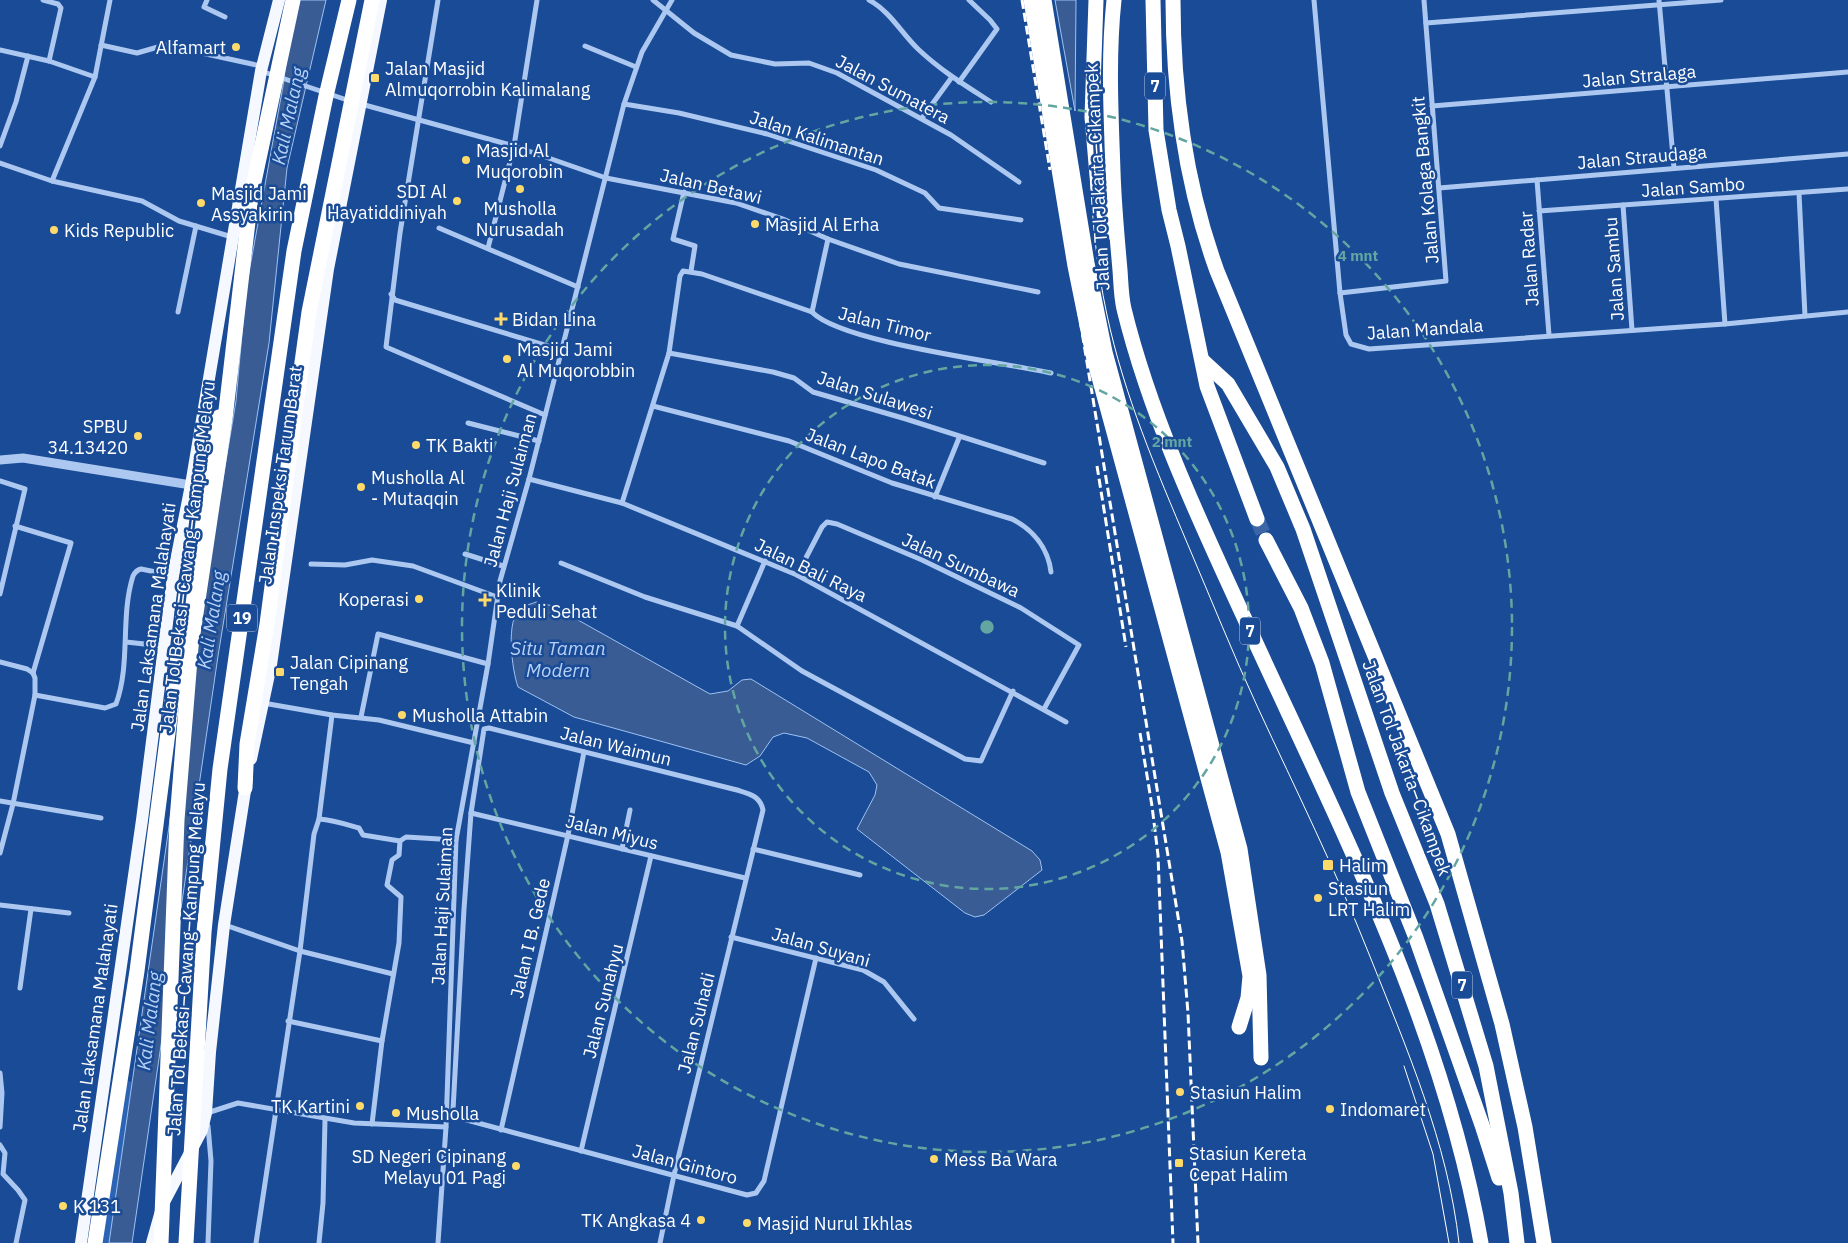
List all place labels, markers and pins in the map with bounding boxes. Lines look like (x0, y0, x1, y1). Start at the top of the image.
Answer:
place label: Alfamart (156, 36, 226, 59)
marker: Alfamart (230, 41, 242, 53)
place label: Jalan Masjid Almuqorrobin Kalimalang (385, 57, 591, 101)
marker: Jalan Masjid Almuqorrobin Kalimalang (369, 72, 381, 84)
place label: Masjid Al Muqorobin (476, 139, 563, 183)
marker: Masjid Al Muqorobin (460, 154, 472, 166)
place label: SDI Al Hayatiddiniyah (327, 180, 447, 224)
place label: Masjid Jami Assyakirin (211, 182, 307, 226)
marker: Musholla Nurusadah (514, 183, 526, 195)
marker: SDI Al Hayatiddiniyah (451, 195, 463, 207)
marker: Masjid Jami Assyakirin (195, 197, 207, 209)
place label: Musholla Nurusadah (476, 197, 564, 241)
place label: Masjid Al Erha (765, 213, 880, 236)
marker: Masjid Al Erha (749, 218, 761, 230)
place label: Kids Republic (64, 219, 174, 242)
marker: Kids Republic (48, 224, 60, 236)
place label: Bidan Lina (512, 308, 597, 331)
marker: Bidan Lina (494, 312, 508, 326)
place label: Masjid Jami Al Muqorobbin (517, 338, 635, 382)
marker: Masjid Jami Al Muqorobbin (501, 353, 513, 365)
place label: SPBU 34.13420 (48, 415, 128, 459)
marker: SPBU 34.13420 (132, 430, 144, 442)
place label: TK Bakti (426, 434, 493, 457)
marker: TK Bakti (410, 439, 422, 451)
place label: Musholla Al - Mutaqqin (371, 466, 465, 510)
marker: Musholla Al - Mutaqqin (355, 481, 367, 493)
place label: Klinik Peduli Sehat (496, 579, 597, 623)
place label: Koperasi (338, 588, 409, 611)
marker: Koperasi (413, 593, 425, 605)
marker: Klinik Peduli Sehat (478, 593, 492, 607)
centre of rings (978, 618, 996, 636)
place label: Jalan Cipinang Tengah (290, 651, 408, 695)
marker: Jalan Cipinang Tengah (274, 666, 286, 678)
place label: Musholla Attabin (412, 704, 548, 727)
marker: Musholla Attabin (396, 709, 408, 721)
place label: Halim (1339, 854, 1386, 877)
marker: Halim (1321, 858, 1335, 872)
place label: Stasiun LRT Halim (1328, 877, 1410, 921)
marker: Stasiun LRT Halim (1312, 892, 1324, 904)
place label: Stasiun Halim (1190, 1081, 1302, 1104)
marker: Stasiun Halim (1174, 1086, 1186, 1098)
place label: TK Kartini (271, 1095, 350, 1118)
place label: Indomaret (1340, 1098, 1426, 1121)
marker: TK Kartini (354, 1100, 366, 1112)
place label: Musholla (406, 1102, 480, 1125)
marker: Indomaret (1324, 1103, 1336, 1115)
marker: Musholla (390, 1107, 402, 1119)
place label: Stasiun Kereta Cepat Halim (1189, 1142, 1307, 1186)
place label: SD Negeri Cipinang Melayu 01 Pagi (352, 1145, 506, 1189)
place label: Mess Ba Wara (944, 1148, 1058, 1171)
marker: Mess Ba Wara (928, 1153, 940, 1165)
marker: Stasiun Kereta Cepat Halim (1173, 1157, 1185, 1169)
marker: SD Negeri Cipinang Melayu 01 Pagi (510, 1160, 522, 1172)
place label: K 131 (73, 1195, 121, 1218)
marker: K 131 (57, 1200, 69, 1212)
place label: TK Angkasa 4 (581, 1209, 691, 1232)
place label: Masjid Nurul Ikhlas (757, 1212, 913, 1235)
marker: TK Angkasa 4 (695, 1214, 707, 1226)
marker: Masjid Nurul Ikhlas (741, 1217, 753, 1229)

